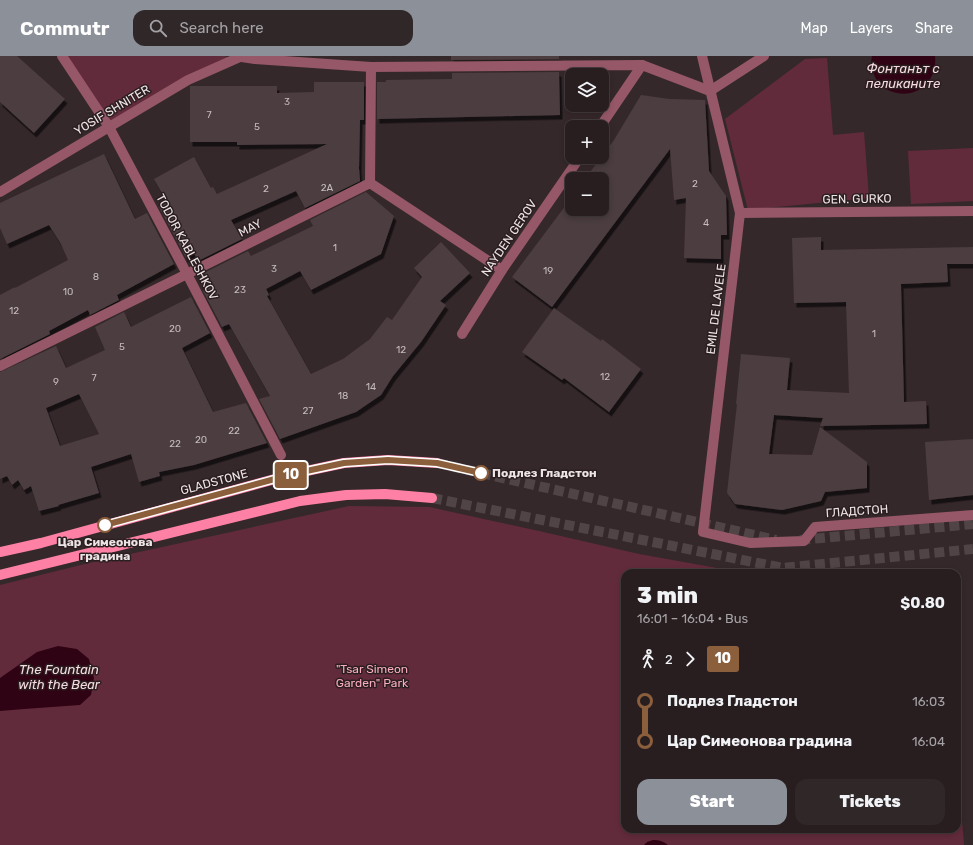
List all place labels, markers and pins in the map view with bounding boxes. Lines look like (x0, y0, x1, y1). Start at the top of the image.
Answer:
marker: Подлез Гладстон (473, 465, 489, 481)
place label: Подлез Гладстон (492, 466, 597, 480)
marker: Цар Симеонова градина (97, 517, 113, 533)
place label: Цар Симеонова градина (57, 535, 153, 563)

